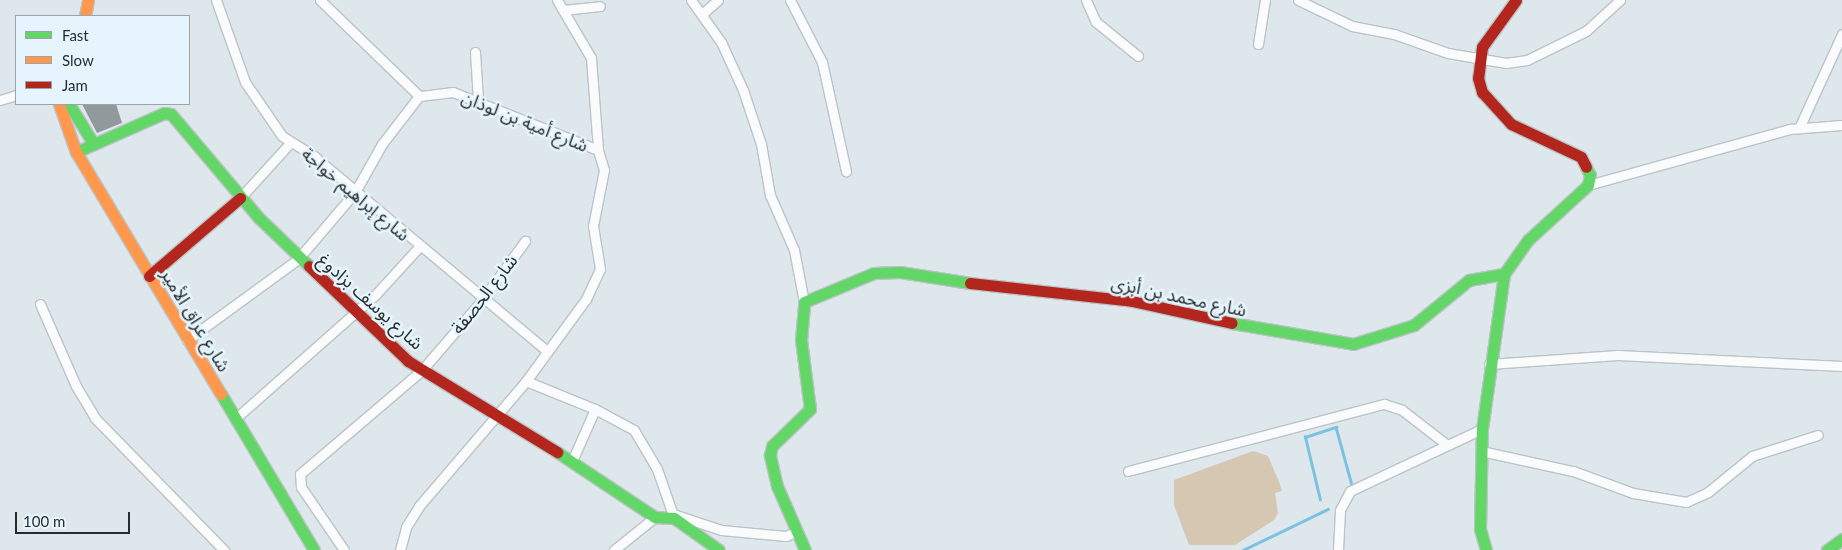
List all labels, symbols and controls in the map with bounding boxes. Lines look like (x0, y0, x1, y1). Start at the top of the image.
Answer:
legend (15, 15, 190, 105)
text: Fast (62, 26, 89, 44)
text: Slow (62, 51, 94, 69)
text: Jam (62, 76, 88, 94)
street label: شارع أمية بن لوذان (459, 86, 591, 156)
street label: شارع إبراهيم خواجة (298, 143, 414, 245)
street label: شارع يوسف بزادوغ (314, 248, 428, 354)
street label: شارع الحصفة (446, 250, 522, 338)
street label: شارع عراق الأمير (157, 265, 235, 375)
street label: شارع محمد بن أبزى (1109, 271, 1249, 321)
scale bar (18, 502, 132, 534)
text: 100 m (23, 512, 65, 530)

